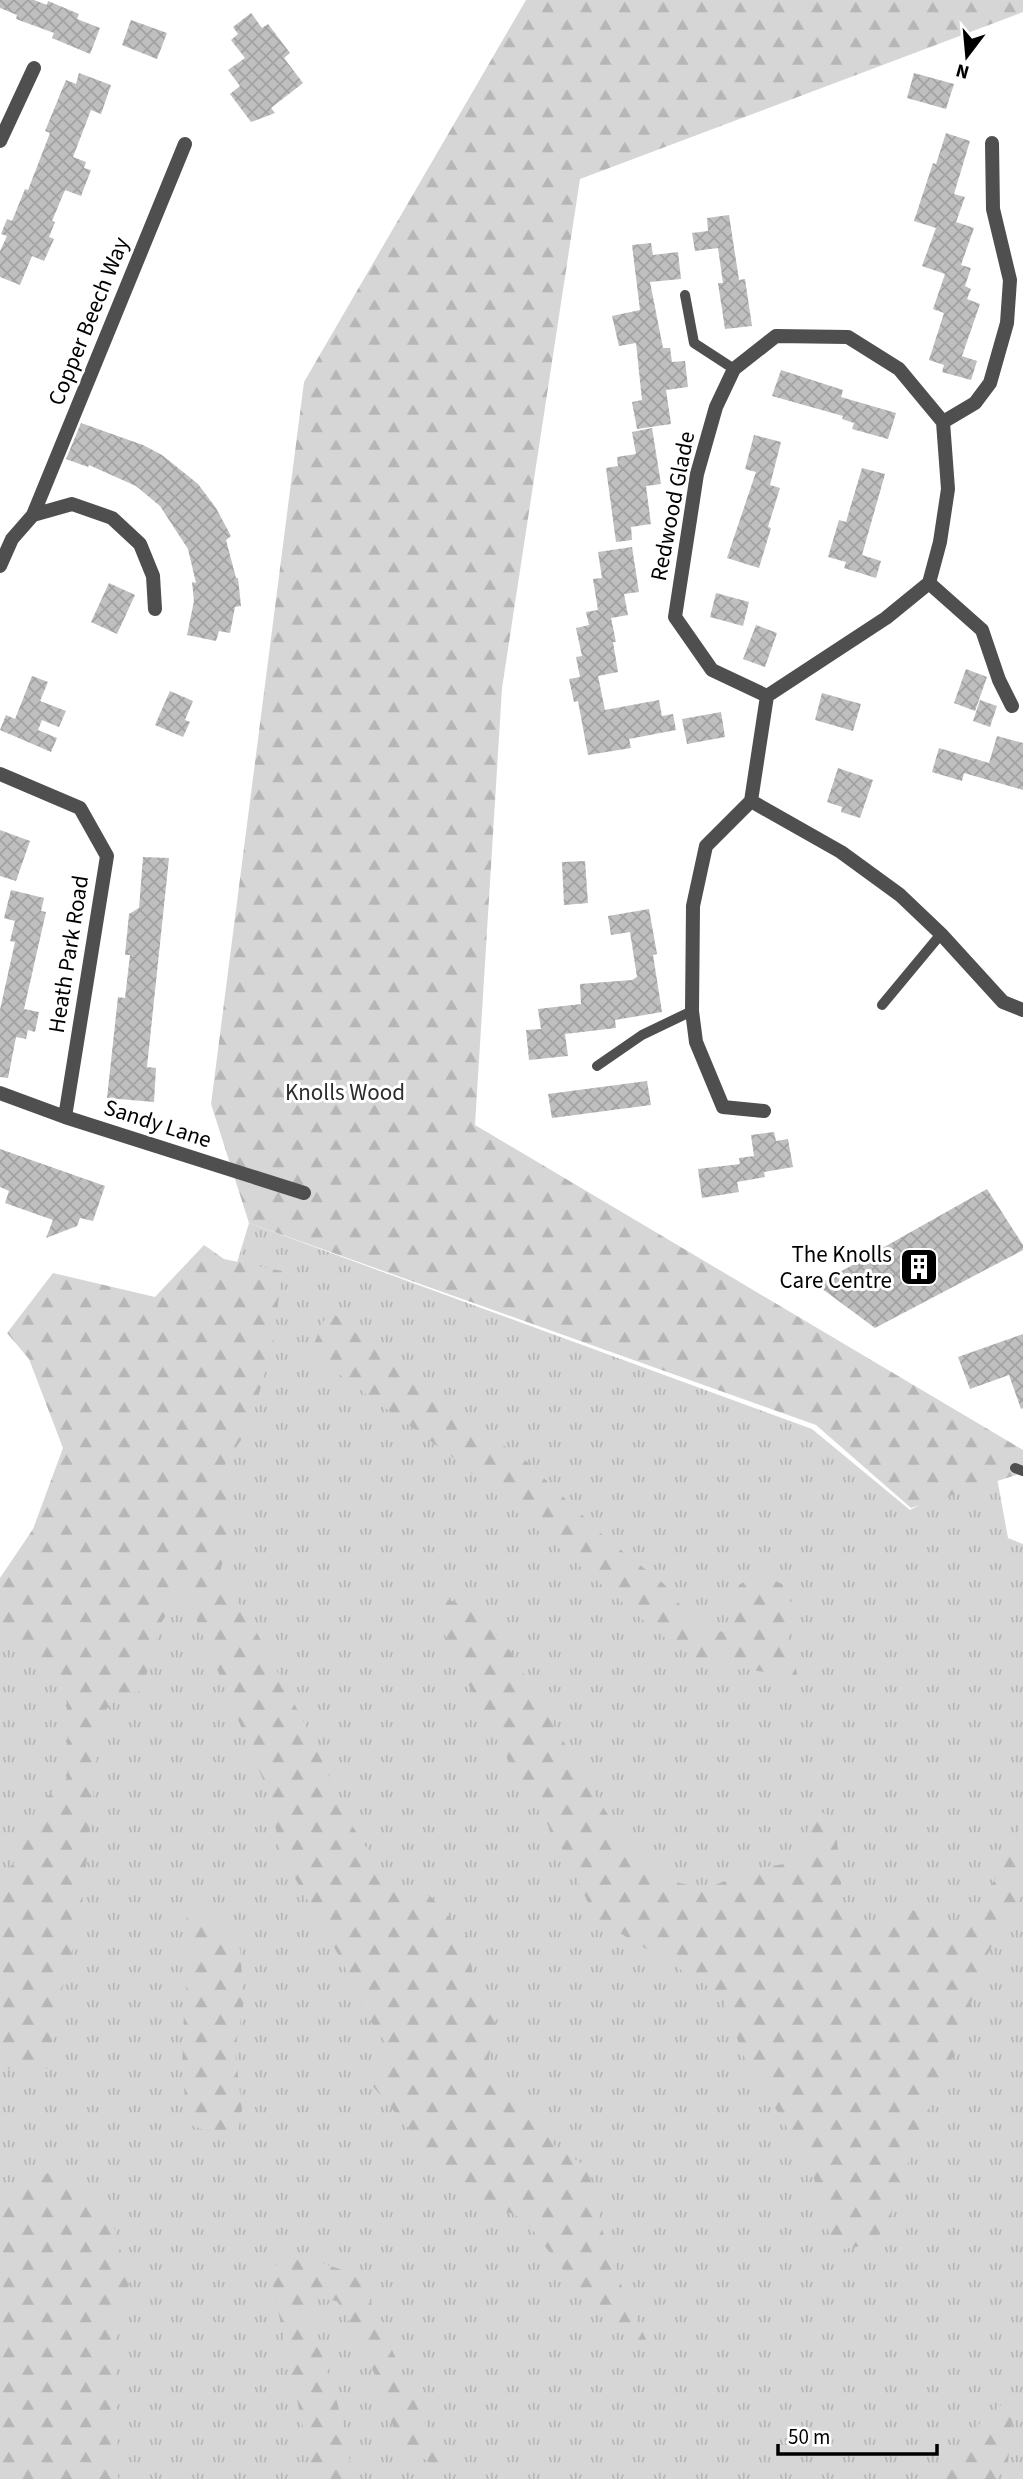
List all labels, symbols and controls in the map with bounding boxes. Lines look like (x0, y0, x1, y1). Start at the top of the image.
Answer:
north arrow (932, 21, 1002, 91)
text: N (953, 56, 973, 86)
street label: Copper Beech Way (40, 232, 137, 410)
street label: Redwood Glade (642, 429, 703, 584)
street label: Heath Park Road (40, 873, 97, 1035)
park label: Knolls Wood (285, 1076, 405, 1109)
street label: Sandy Lane (100, 1091, 216, 1156)
place label: The Knolls Care Centre (779, 1238, 892, 1297)
building icon: The Knolls Care Centre (898, 1246, 940, 1288)
scale bar (778, 2412, 937, 2456)
text: 50 m (788, 2422, 830, 2452)

